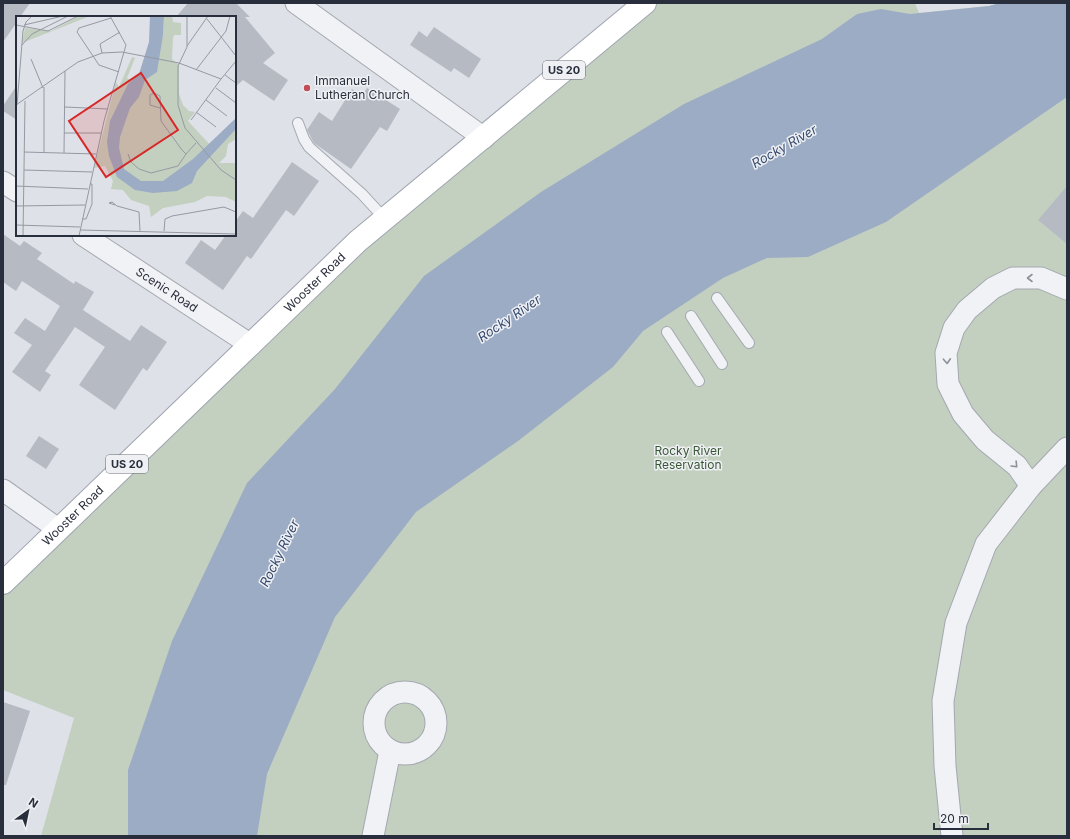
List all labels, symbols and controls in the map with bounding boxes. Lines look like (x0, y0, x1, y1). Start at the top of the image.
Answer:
inset map (16, 16, 236, 236)
road number: US 20 (543, 61, 585, 79)
place label: Immanuel Lutheran Church (315, 73, 410, 102)
marker: Immanuel Lutheran Church (302, 83, 312, 93)
water label: Rocky River (749, 120, 820, 171)
street label: Wooster Road (281, 249, 348, 315)
street label: Scenic Road (133, 264, 201, 315)
one-way arrow (1027, 274, 1033, 282)
water label: Rocky River (474, 290, 544, 345)
one-way arrow (942, 358, 951, 364)
park label: Rocky River Reservation (654, 443, 722, 472)
road number: US 20 (106, 455, 148, 473)
one-way arrow (1011, 460, 1018, 468)
street label: Wooster Road (39, 482, 106, 548)
water label: Rocky River (256, 516, 303, 589)
north arrow (8, 791, 48, 831)
text: N (26, 794, 41, 811)
scale bar (934, 805, 988, 831)
text: 20 m (940, 811, 969, 826)

